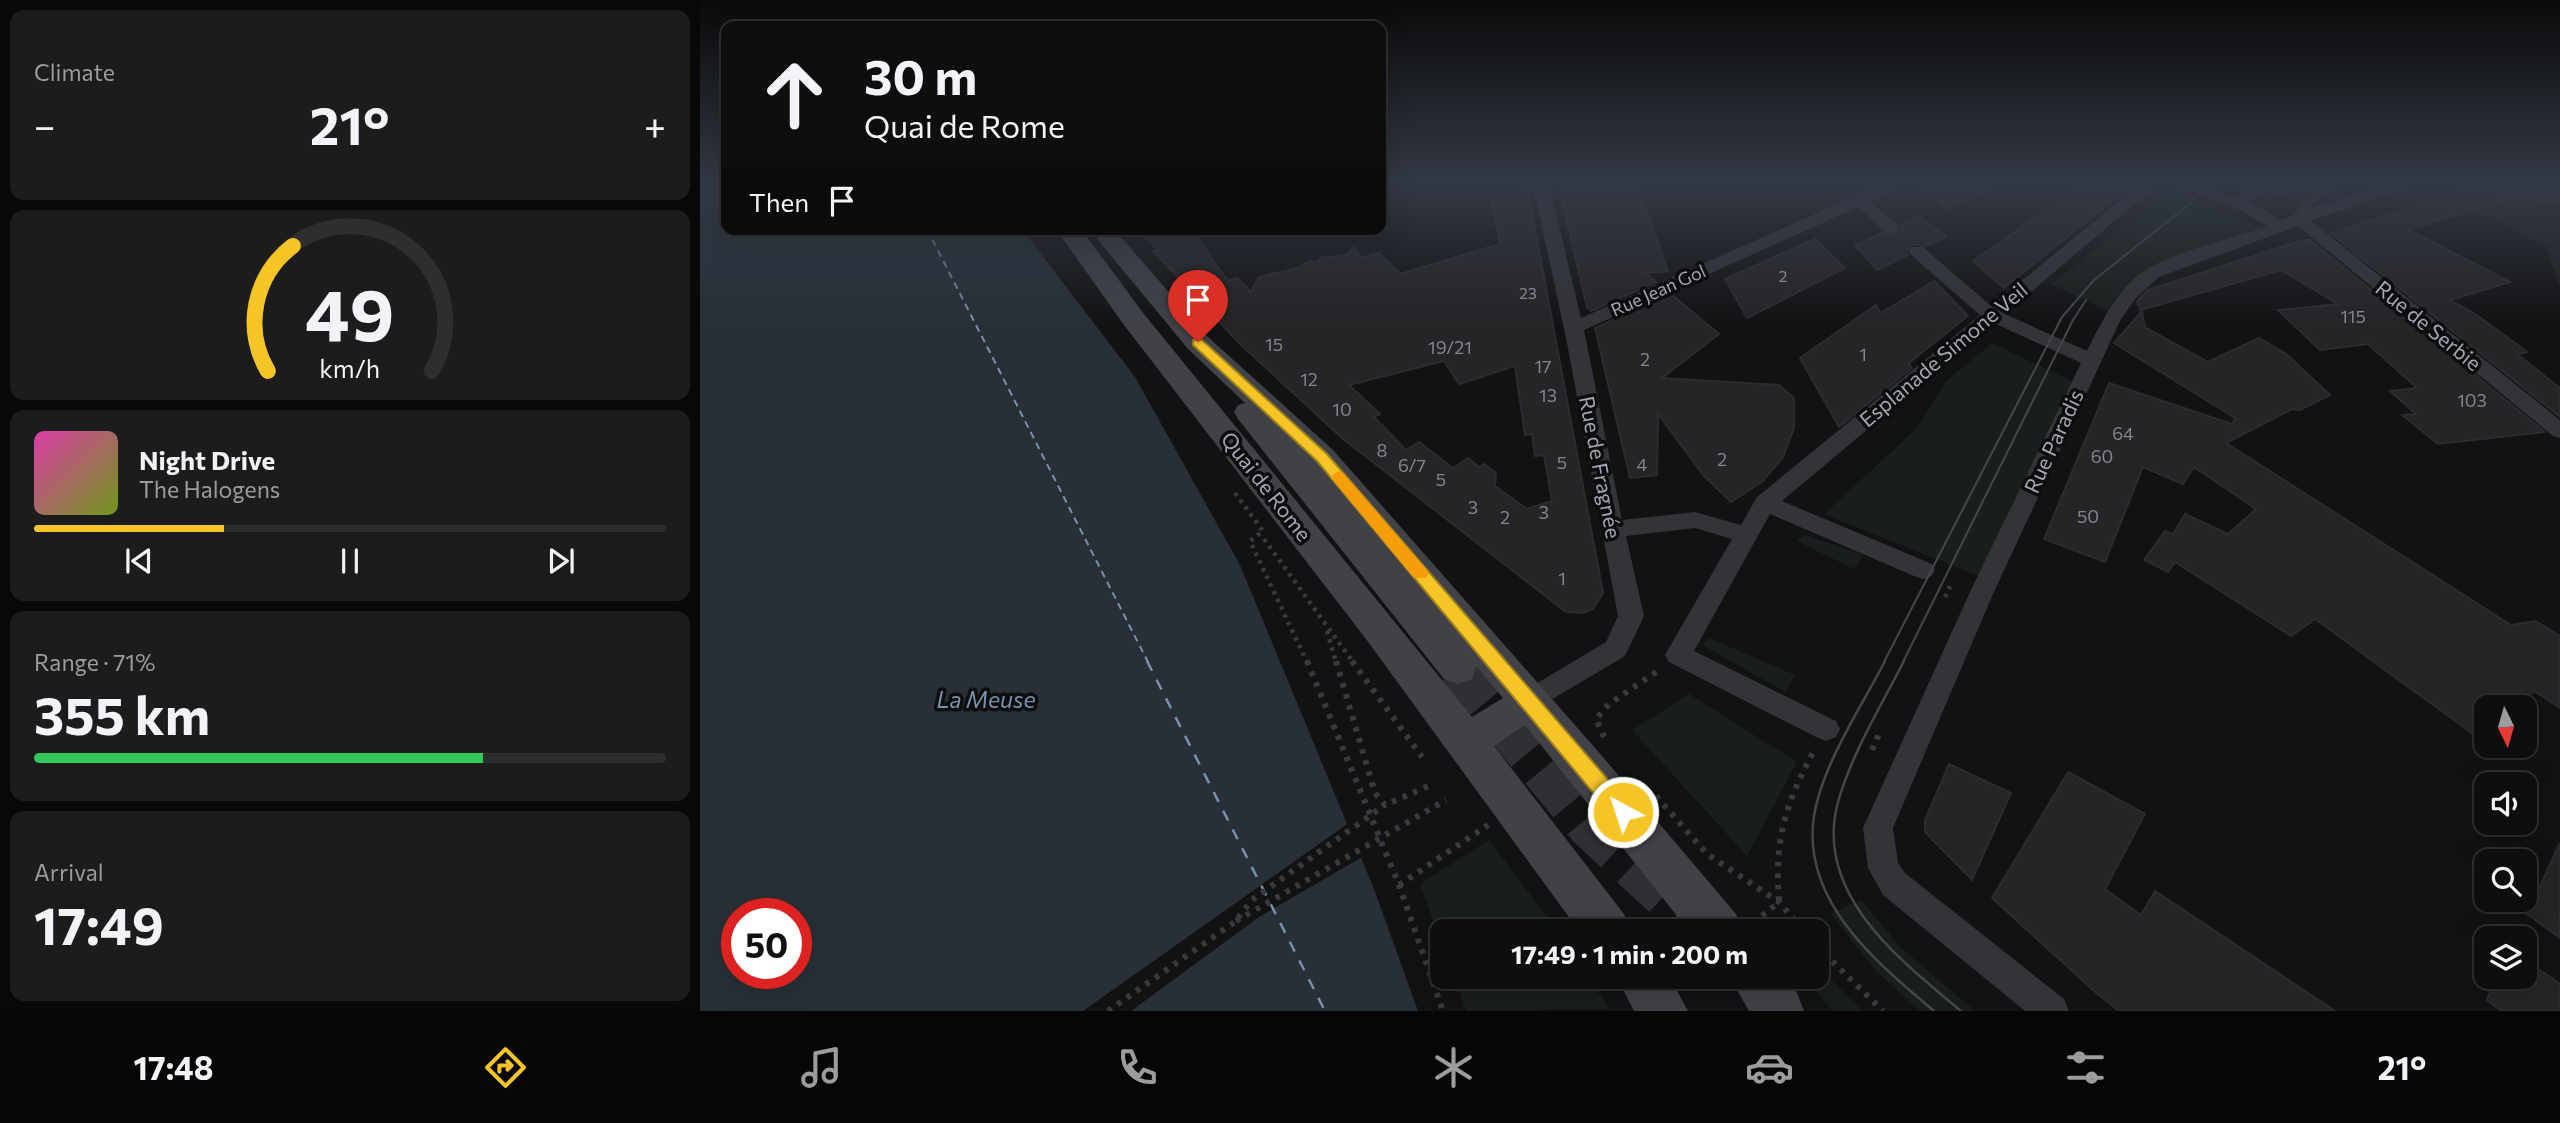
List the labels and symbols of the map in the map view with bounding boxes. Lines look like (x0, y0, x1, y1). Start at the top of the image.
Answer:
street label: Rue Jean Gol (1607, 259, 1709, 321)
house number: 2 (1779, 266, 1788, 285)
pin (1168, 270, 1228, 342)
street label: Rue de Serbie (2371, 275, 2487, 375)
street label: Esplanade Simone Veil (1854, 276, 2032, 432)
house number: 23 (1519, 283, 1537, 302)
house number: 115 (2340, 305, 2366, 327)
house number: 15 (1265, 333, 1283, 355)
house number: 19/21 (1428, 336, 1472, 358)
house number: 1 (1859, 343, 1867, 365)
house number: 2 (1640, 348, 1650, 370)
house number: 17 (1534, 355, 1552, 377)
house number: 12 (1300, 368, 1318, 390)
house number: 13 (1539, 384, 1557, 406)
street label: Rue Paradis (2018, 385, 2088, 497)
house number: 103 (2457, 389, 2487, 411)
street label: Rue de Fragnée (1575, 394, 1627, 540)
house number: 10 (1332, 398, 1352, 420)
house number: 64 (2112, 422, 2134, 444)
street label: Quai de Rome (1217, 426, 1317, 546)
house number: 8 (1377, 439, 1388, 461)
house number: 60 (2091, 445, 2113, 467)
house number: 2 (1717, 448, 1727, 470)
house number: 5 (1557, 451, 1567, 473)
house number: 4 (1637, 453, 1648, 475)
house number: 6/7 (1398, 454, 1426, 476)
house number: 5 (1436, 468, 1446, 490)
house number: 3 (1468, 496, 1478, 518)
house number: 3 (1539, 501, 1549, 523)
house number: 50 (2077, 505, 2099, 527)
house number: 2 (1500, 506, 1510, 528)
house number: 1 (1558, 567, 1566, 589)
water label: La Meuse (936, 685, 1036, 713)
north arrow (2474, 695, 2538, 758)
position arrow (1586, 775, 1660, 849)
speed limit sign: 50 (721, 898, 812, 989)

